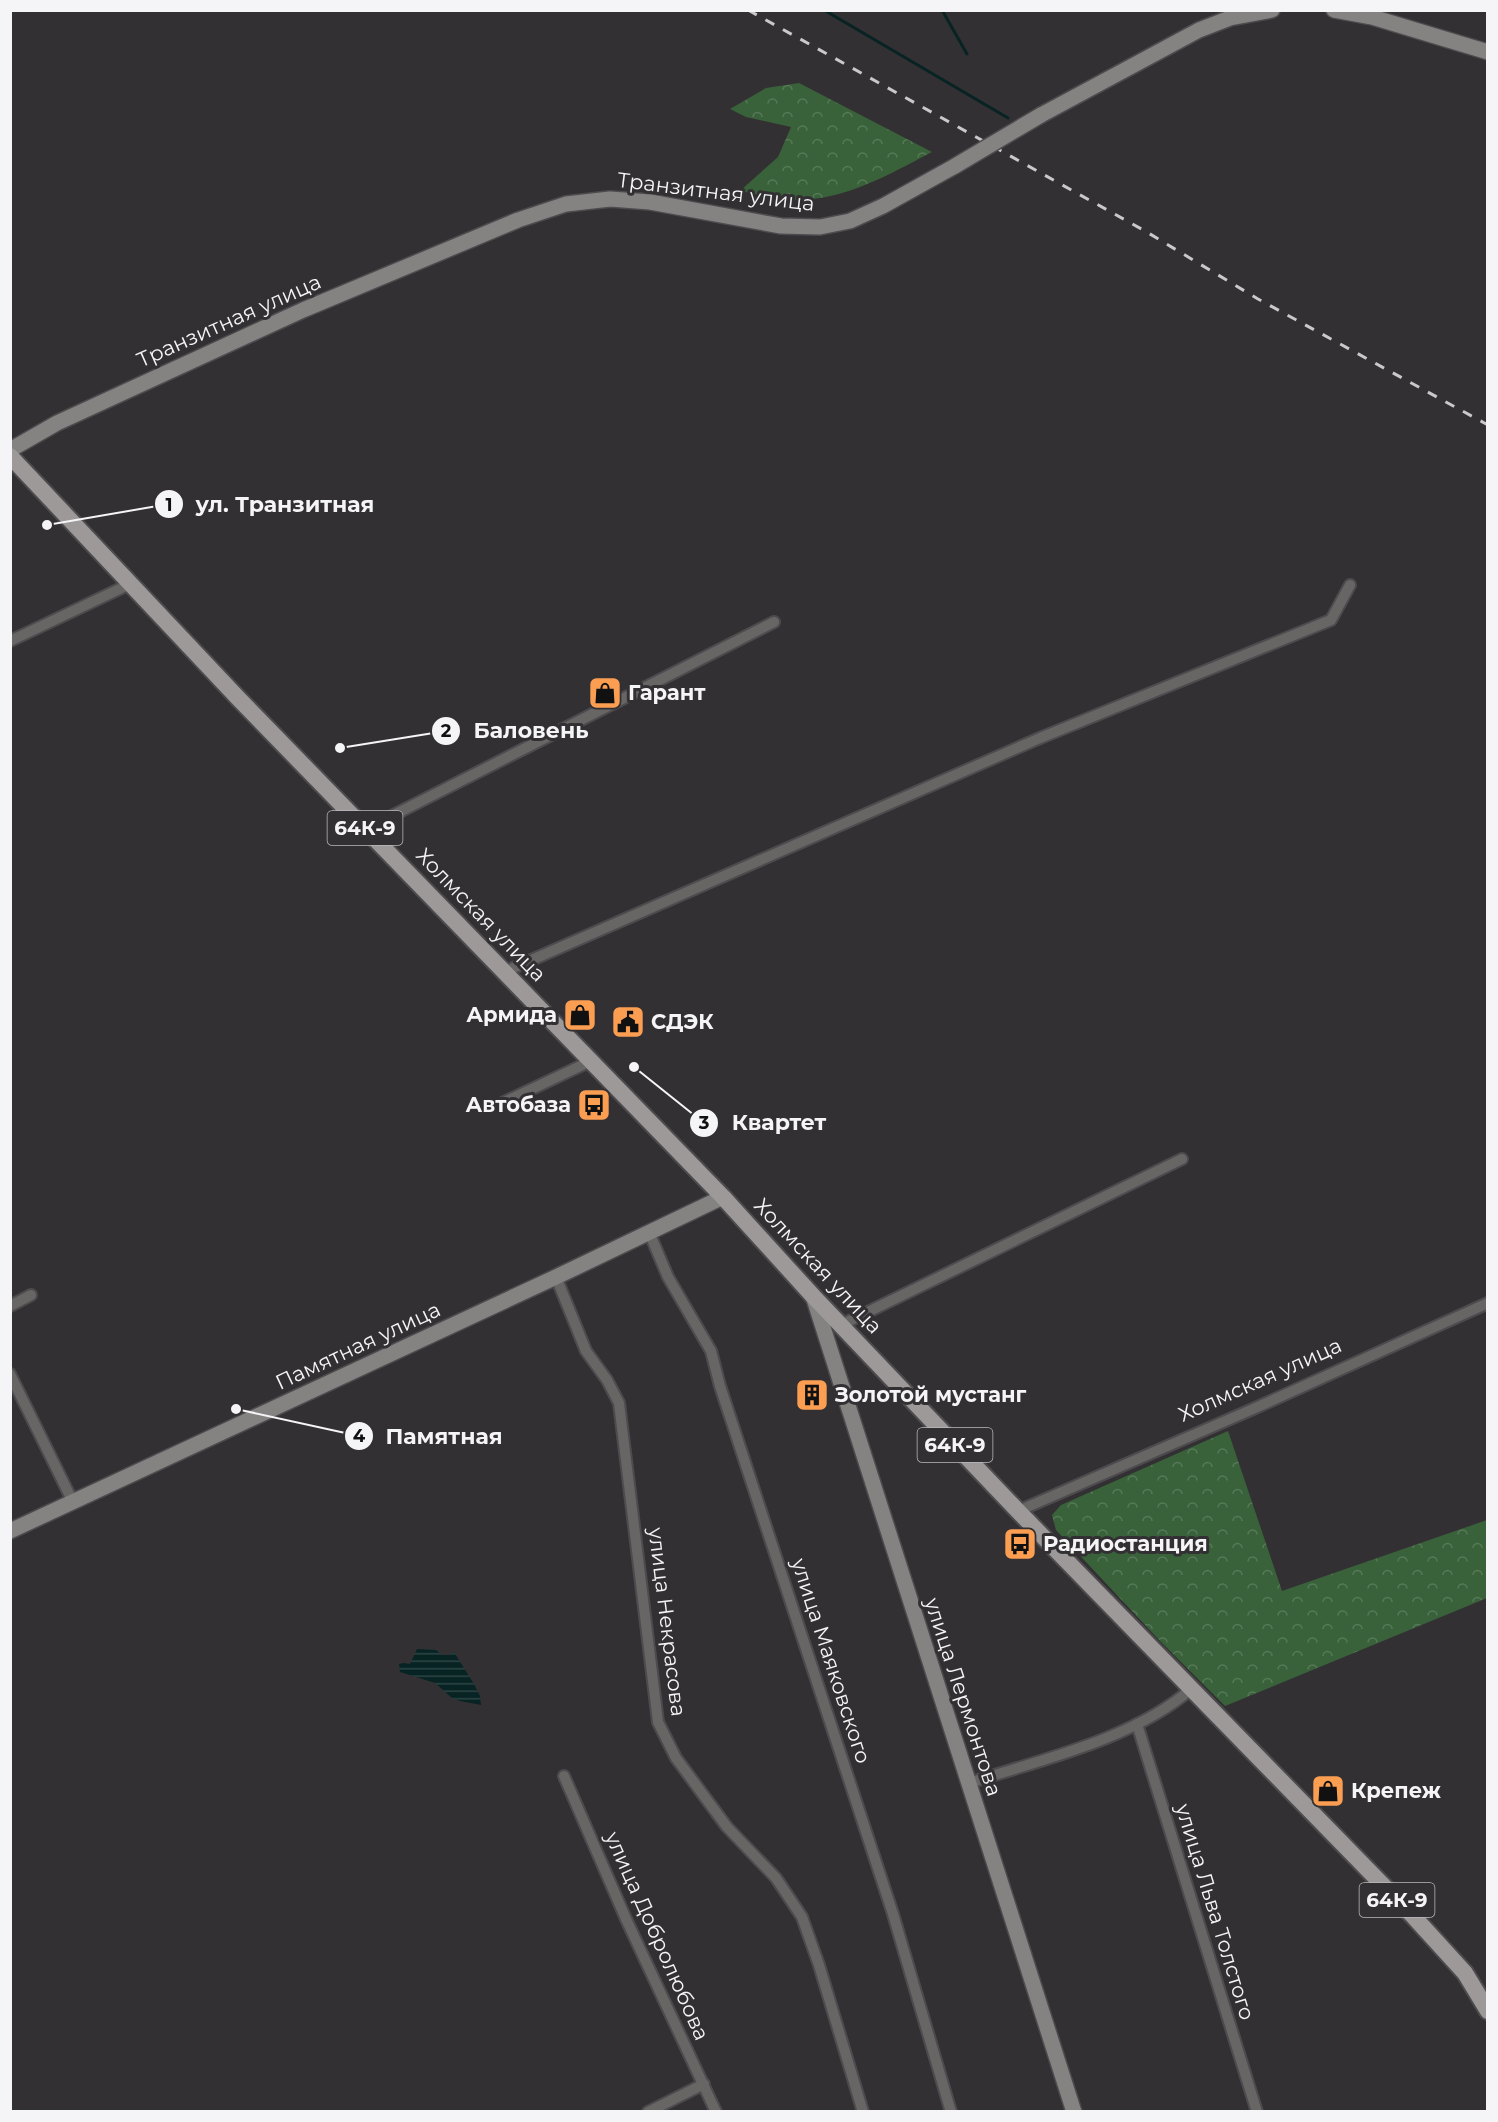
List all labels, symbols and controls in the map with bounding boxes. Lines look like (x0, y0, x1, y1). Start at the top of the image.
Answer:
street label: Транзитная улица (616, 167, 816, 216)
street label: Транзитная улица (133, 269, 325, 372)
callout: ул. Транзитная (154, 484, 387, 524)
text: ул. Транзитная (195, 491, 374, 518)
text: 1 (165, 494, 173, 516)
shop icon: Гарант (587, 675, 623, 711)
place label: Гарант (628, 680, 706, 705)
callout: Баловень (431, 711, 600, 751)
text: Баловень (474, 717, 588, 744)
text: 2 (441, 720, 452, 742)
road number: 64К-9 (328, 811, 403, 845)
street label: Холмская улица (411, 843, 551, 987)
shop icon: Армида (562, 997, 598, 1033)
place label: Армида (466, 1002, 557, 1027)
public building icon: СДЭК (610, 1004, 646, 1040)
place label: СДЭК (651, 1009, 714, 1034)
bus stop icon: Автобаза (576, 1087, 612, 1123)
place label: Автобаза (466, 1092, 571, 1117)
callout: Квартет (689, 1103, 838, 1143)
text: Квартет (732, 1109, 826, 1136)
text: 3 (698, 1112, 710, 1134)
street label: Холмская улица (749, 1193, 888, 1339)
street label: Памятная улица (271, 1296, 444, 1395)
street label: Холмская улица (1174, 1332, 1345, 1427)
building icon: Золотой мустанг (794, 1377, 830, 1413)
place label: Золотой мустанг (834, 1382, 1027, 1407)
callout: Памятная (344, 1416, 515, 1456)
text: Памятная (385, 1423, 503, 1450)
text: 4 (353, 1425, 366, 1447)
road number: 64К-9 (918, 1428, 992, 1462)
street label: улица Некрасова (643, 1525, 691, 1718)
bus stop icon: Радиостанция (1002, 1526, 1038, 1562)
place label: Радиостанция (1043, 1531, 1208, 1556)
street label: улица Маяковского (786, 1554, 876, 1767)
street label: улица Лермонтова (919, 1594, 1007, 1799)
shop icon: Крепеж (1310, 1773, 1346, 1809)
place label: Крепеж (1351, 1778, 1442, 1803)
street label: улица Льва Толстого (1170, 1800, 1260, 2023)
street label: улица Добролюбова (600, 1827, 715, 2044)
road number: 64К-9 (1360, 1883, 1434, 1917)

